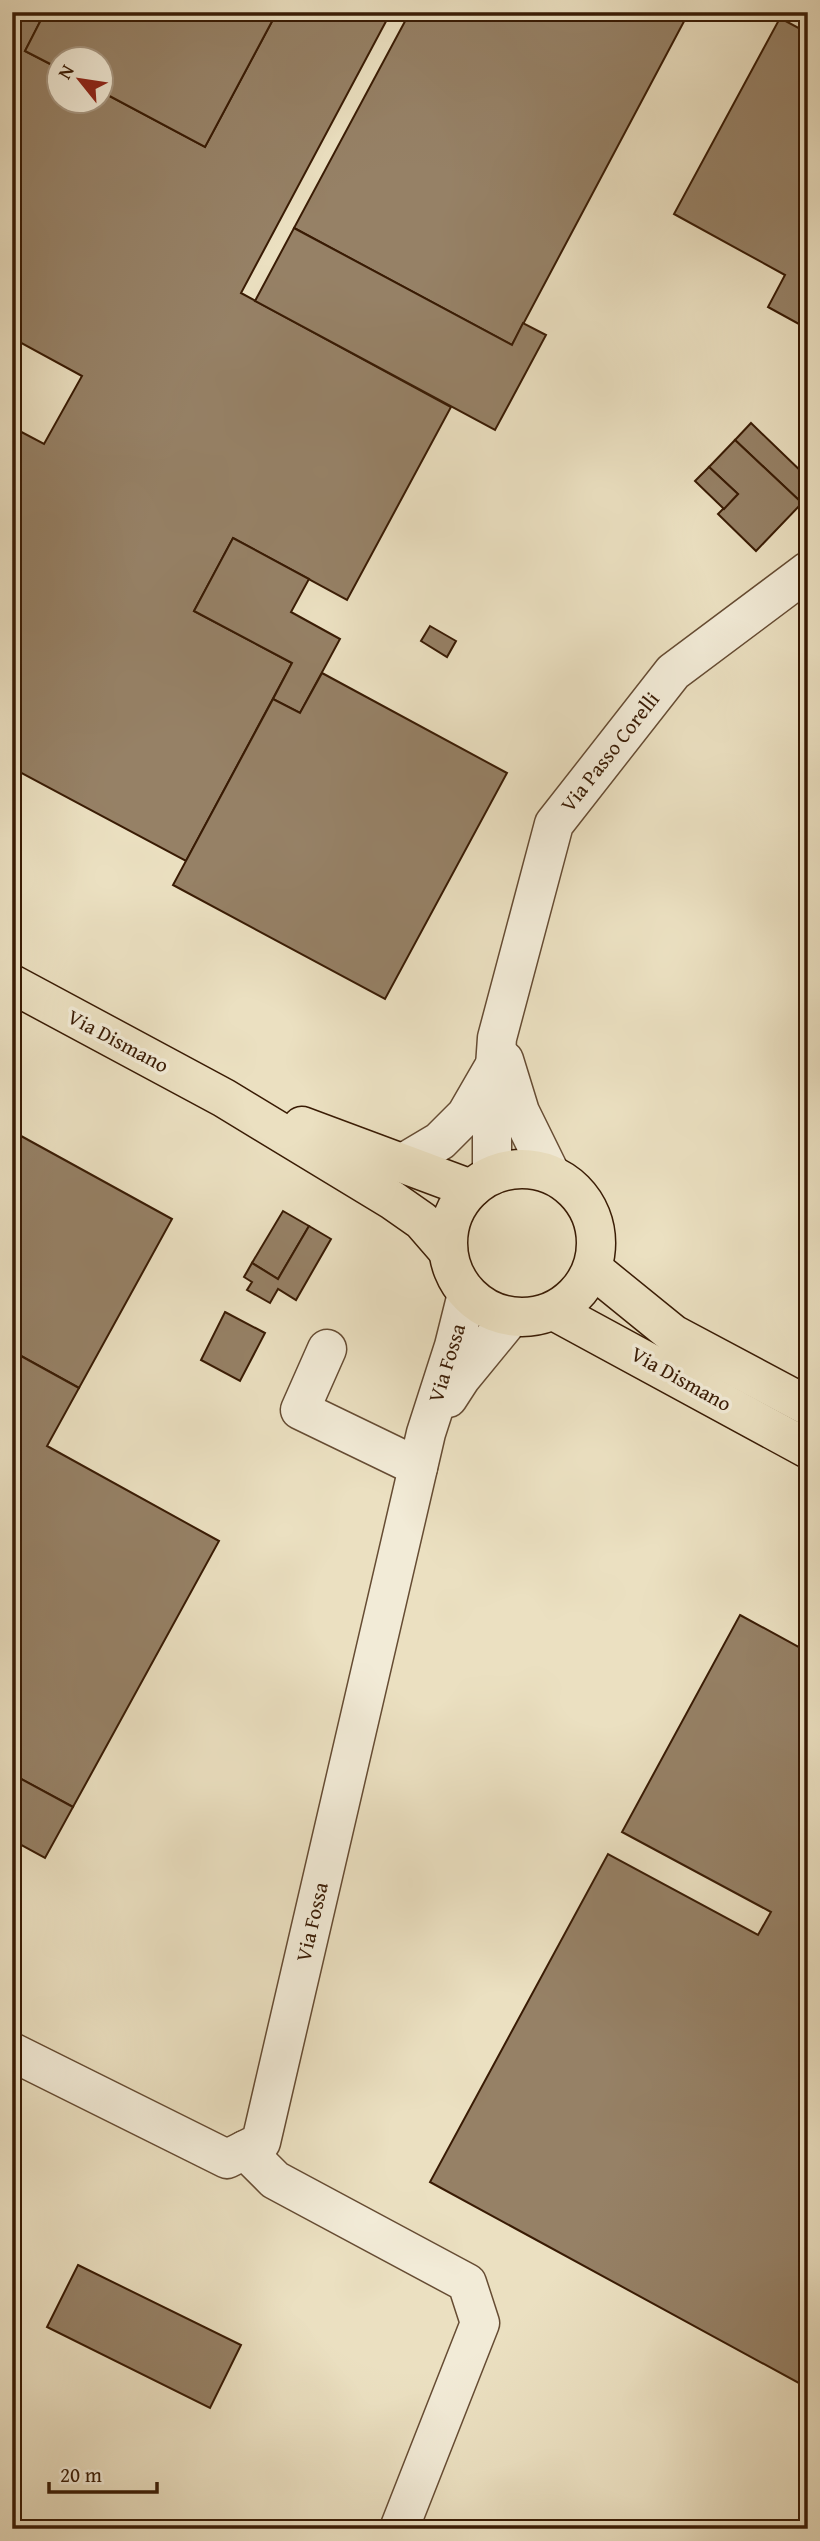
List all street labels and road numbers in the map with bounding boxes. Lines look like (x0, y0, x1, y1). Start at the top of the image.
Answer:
street label: Via Passo Corelli (553, 685, 667, 819)
street label: Via Dismano (62, 1001, 174, 1080)
street label: Via Fossa (420, 1320, 473, 1406)
street label: Via Dismano (625, 1338, 737, 1419)
street label: Via Fossa (287, 1879, 336, 1965)

